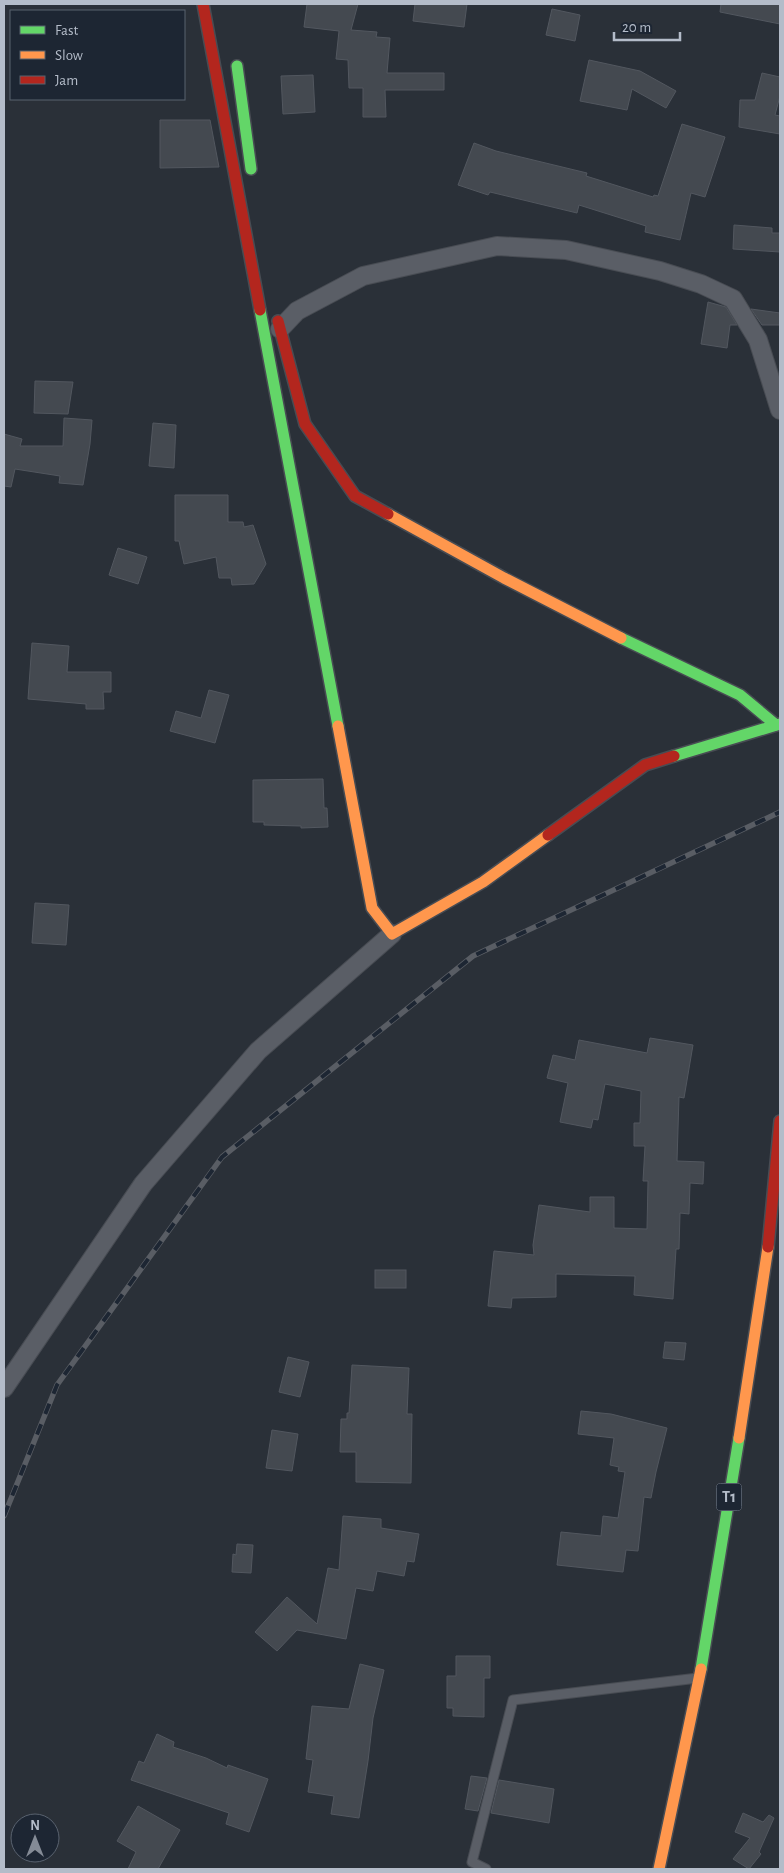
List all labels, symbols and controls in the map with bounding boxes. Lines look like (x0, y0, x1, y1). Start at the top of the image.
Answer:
legend (10, 10, 185, 100)
scale bar (614, 10, 680, 42)
text: 20 m (622, 20, 651, 35)
text: Fast (55, 23, 79, 38)
text: Slow (55, 48, 83, 63)
text: Jam (55, 73, 78, 88)
road number: T1 (716, 1484, 742, 1510)
north arrow (10, 1813, 60, 1863)
text: N (30, 1819, 40, 1833)

